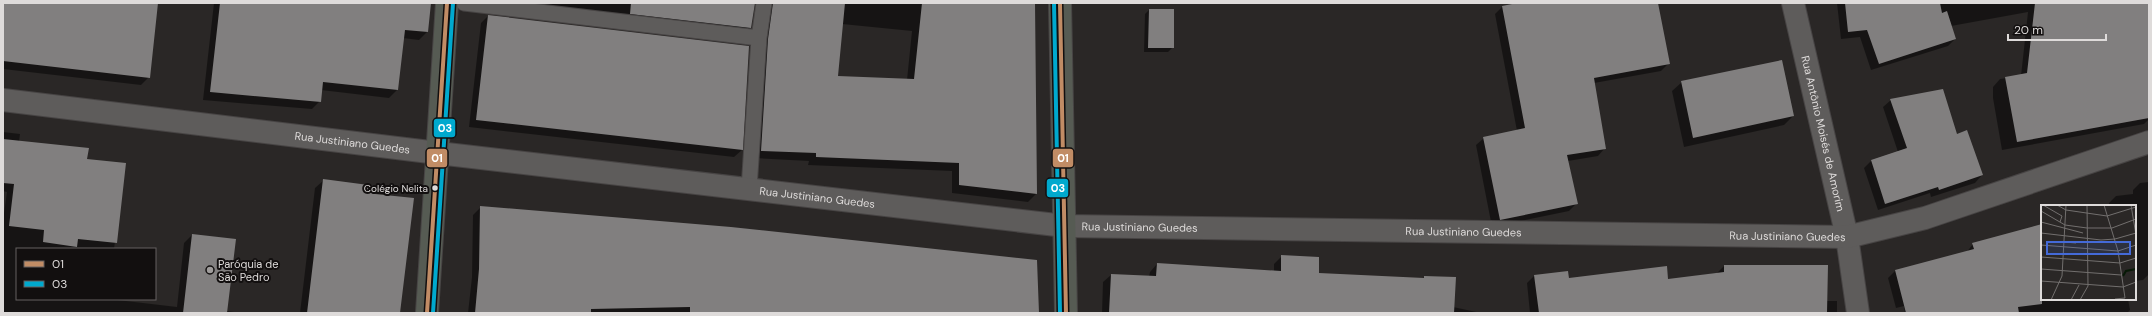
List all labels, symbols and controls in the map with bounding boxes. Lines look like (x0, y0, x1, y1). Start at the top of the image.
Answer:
scale bar (2008, 16, 2106, 42)
text: 20 m (2014, 22, 2043, 38)
street label: Rua Antônio Moisés de Amorim (1798, 54, 1848, 213)
line badge: 03 (433, 118, 456, 138)
text: 03 (438, 121, 452, 135)
street label: Rua Justiniano Guedes (294, 129, 411, 157)
line badge: 01 (426, 148, 448, 168)
line badge: 01 (1052, 148, 1074, 168)
text: 01 (431, 151, 443, 165)
text: 01 (1057, 151, 1069, 165)
line badge: 03 (1046, 178, 1069, 198)
text: 03 (1051, 181, 1065, 195)
place label: Colégio Nelita (364, 182, 428, 195)
marker: Colégio Nelita (430, 183, 440, 193)
street label: Rua Justiniano Guedes (759, 183, 876, 211)
inset map (2041, 205, 2136, 300)
street label: Rua Justiniano Guedes (1081, 219, 1198, 235)
street label: Rua Justiniano Guedes (1405, 224, 1522, 239)
street label: Rua Justiniano Guedes (1729, 228, 1846, 244)
legend (16, 248, 156, 300)
text: 01 (52, 256, 64, 272)
place label: Paróquia de São Pedro (218, 257, 278, 284)
marker: Paróquia de São Pedro (205, 265, 215, 275)
text: 03 (52, 276, 67, 292)

